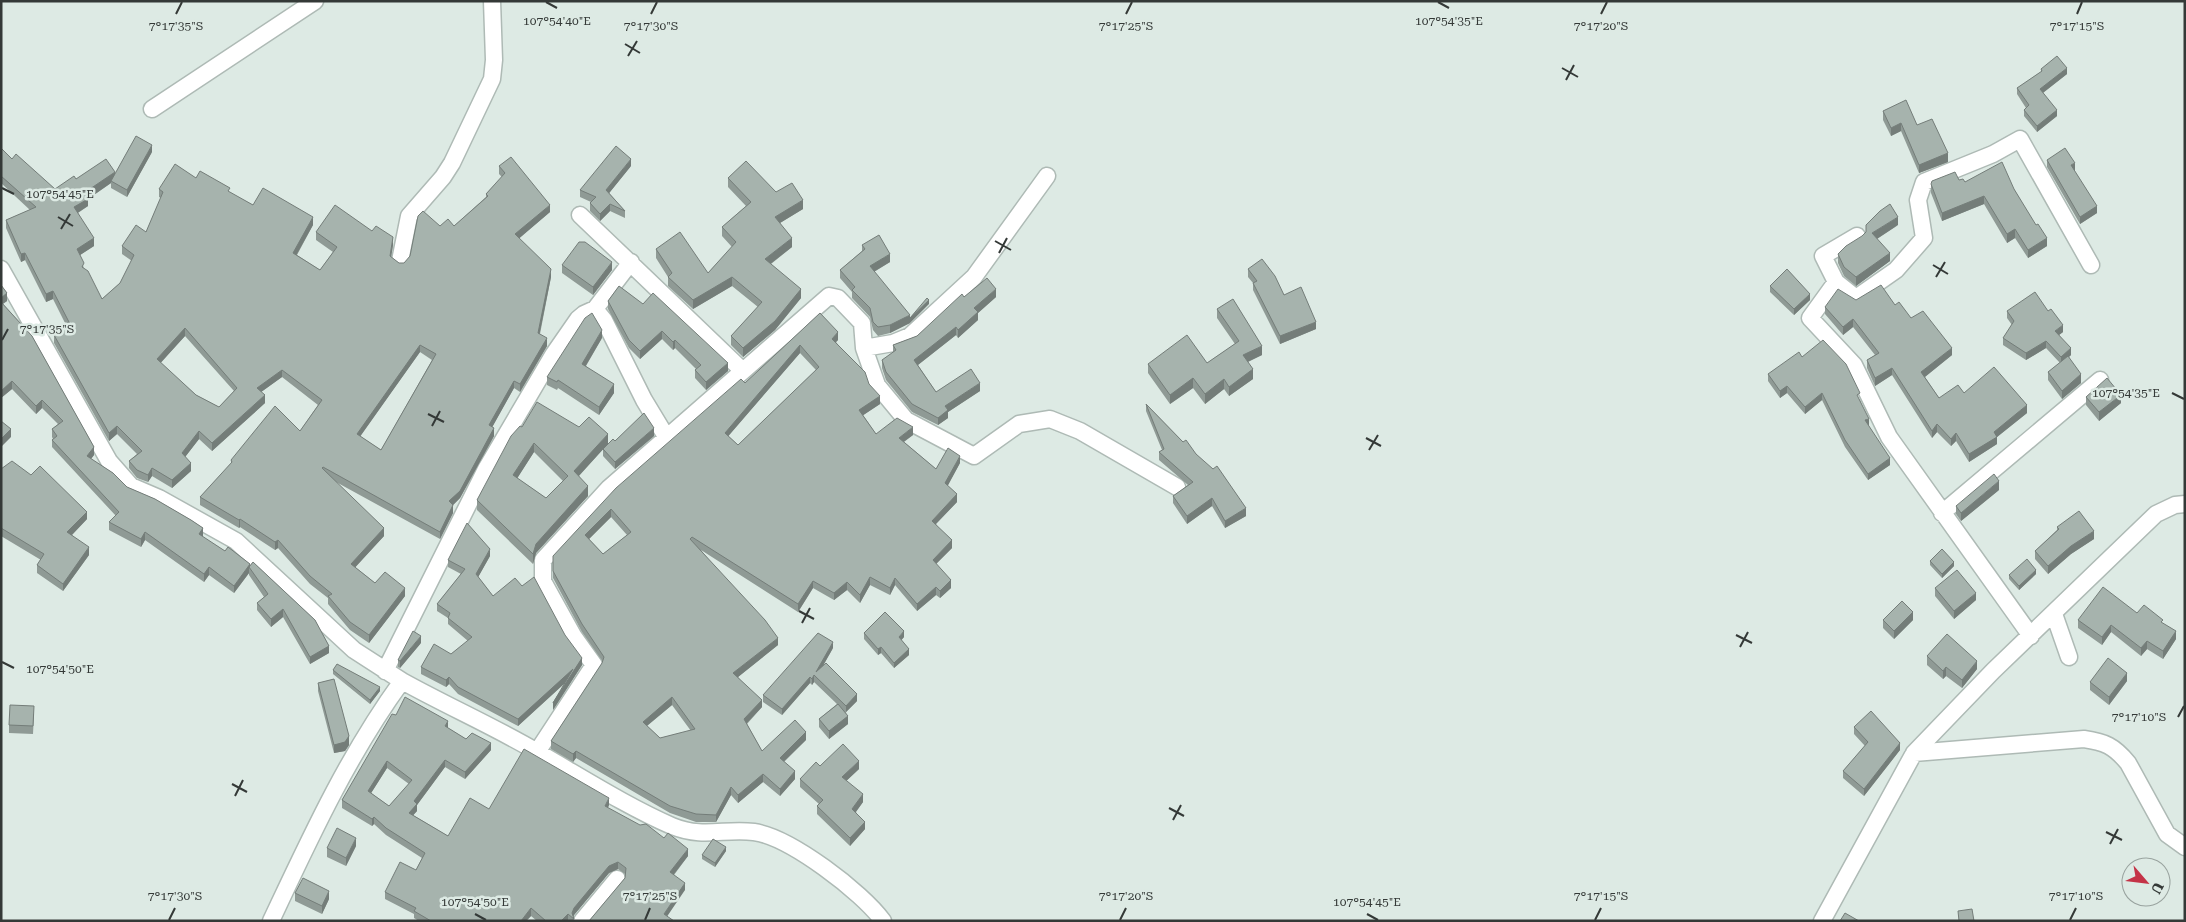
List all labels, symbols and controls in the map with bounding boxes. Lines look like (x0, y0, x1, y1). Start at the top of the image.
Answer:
text: 107°54'40"E (523, 14, 591, 28)
text: 107°54'35"E (1415, 14, 1483, 28)
text: 7°17'35"S (149, 19, 203, 33)
text: 7°17'30"S (624, 19, 678, 33)
text: 7°17'25"S (1099, 19, 1153, 33)
text: 7°17'20"S (1574, 19, 1628, 33)
text: 7°17'15"S (2050, 19, 2104, 33)
text: 107°54'45"E (26, 187, 94, 201)
text: 7°17'35"S (20, 322, 74, 336)
text: 107°54'35"E (2092, 386, 2160, 400)
text: 107°54'50"E (26, 662, 94, 676)
text: 7°17'10"S (2112, 710, 2166, 724)
north arrow (2121, 857, 2171, 907)
text: U (2148, 880, 2167, 897)
text: 7°17'30"S (148, 889, 202, 903)
text: 7°17'25"S (623, 889, 677, 903)
text: 7°17'20"S (1099, 889, 1153, 903)
text: 7°17'15"S (1574, 889, 1628, 903)
text: 7°17'10"S (2049, 889, 2103, 903)
text: 107°54'50"E (441, 895, 509, 909)
text: 107°54'45"E (1333, 895, 1401, 909)

